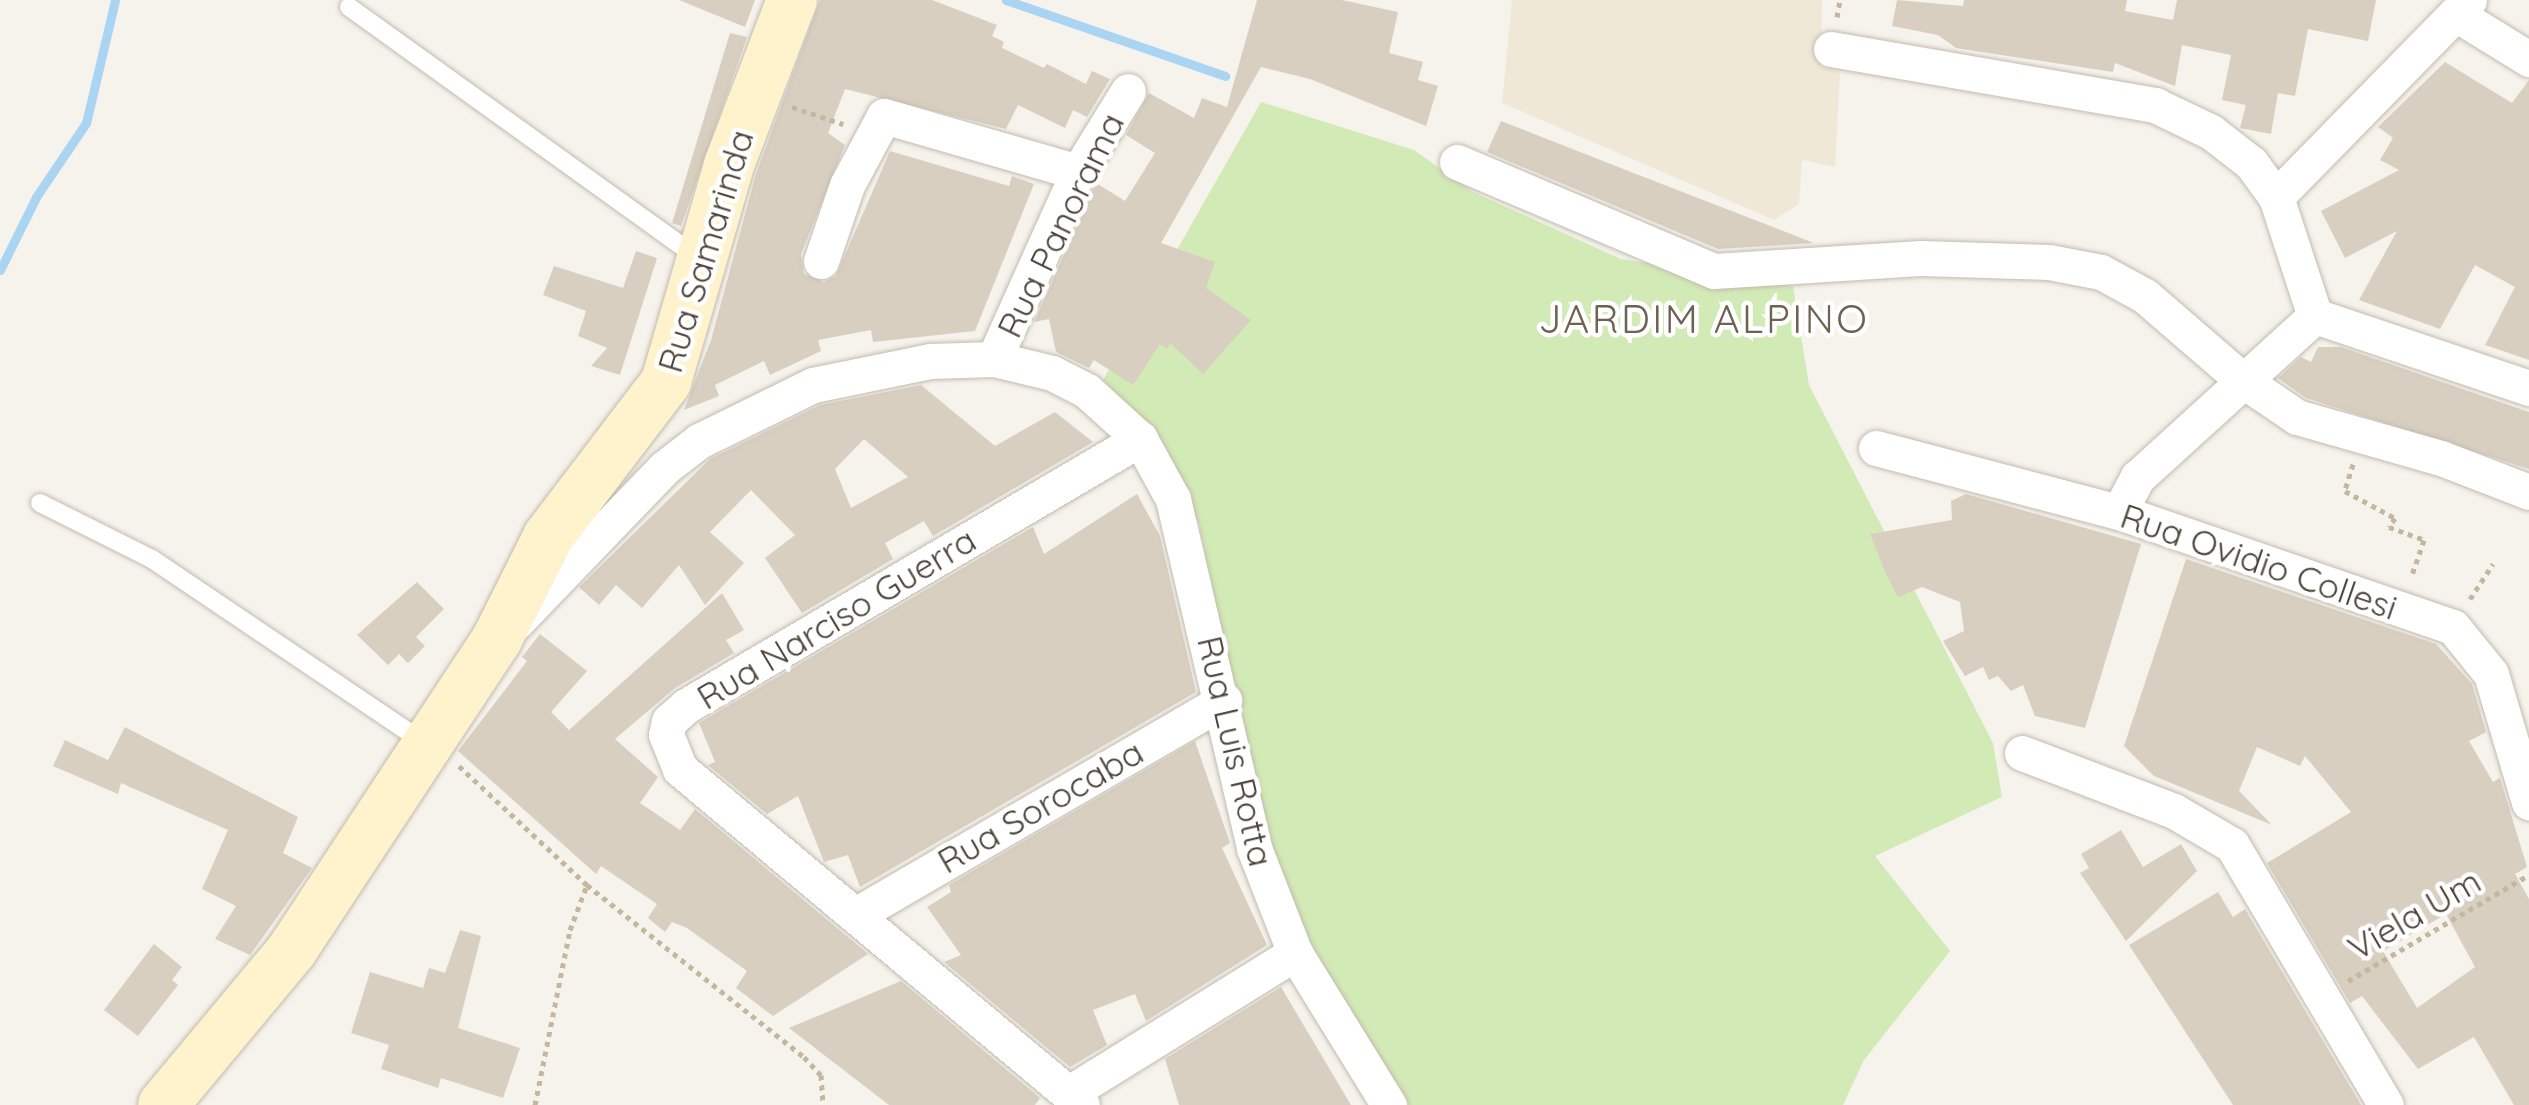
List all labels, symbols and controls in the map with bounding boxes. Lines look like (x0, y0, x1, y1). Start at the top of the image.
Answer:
street label: Rua Panorama (988, 106, 1132, 344)
street label: Rua Samarinda (648, 125, 762, 377)
district label: JARDIM ALPINO (1539, 294, 1869, 342)
street label: Rua Ovidio Collesi (2115, 494, 2403, 628)
street label: Rua Narciso Guerra (689, 518, 983, 718)
street label: Rua Luis Rotta (1189, 632, 1283, 870)
street label: Rua Sorocaba (930, 730, 1150, 882)
street label: Viela Um (2340, 859, 2488, 969)

